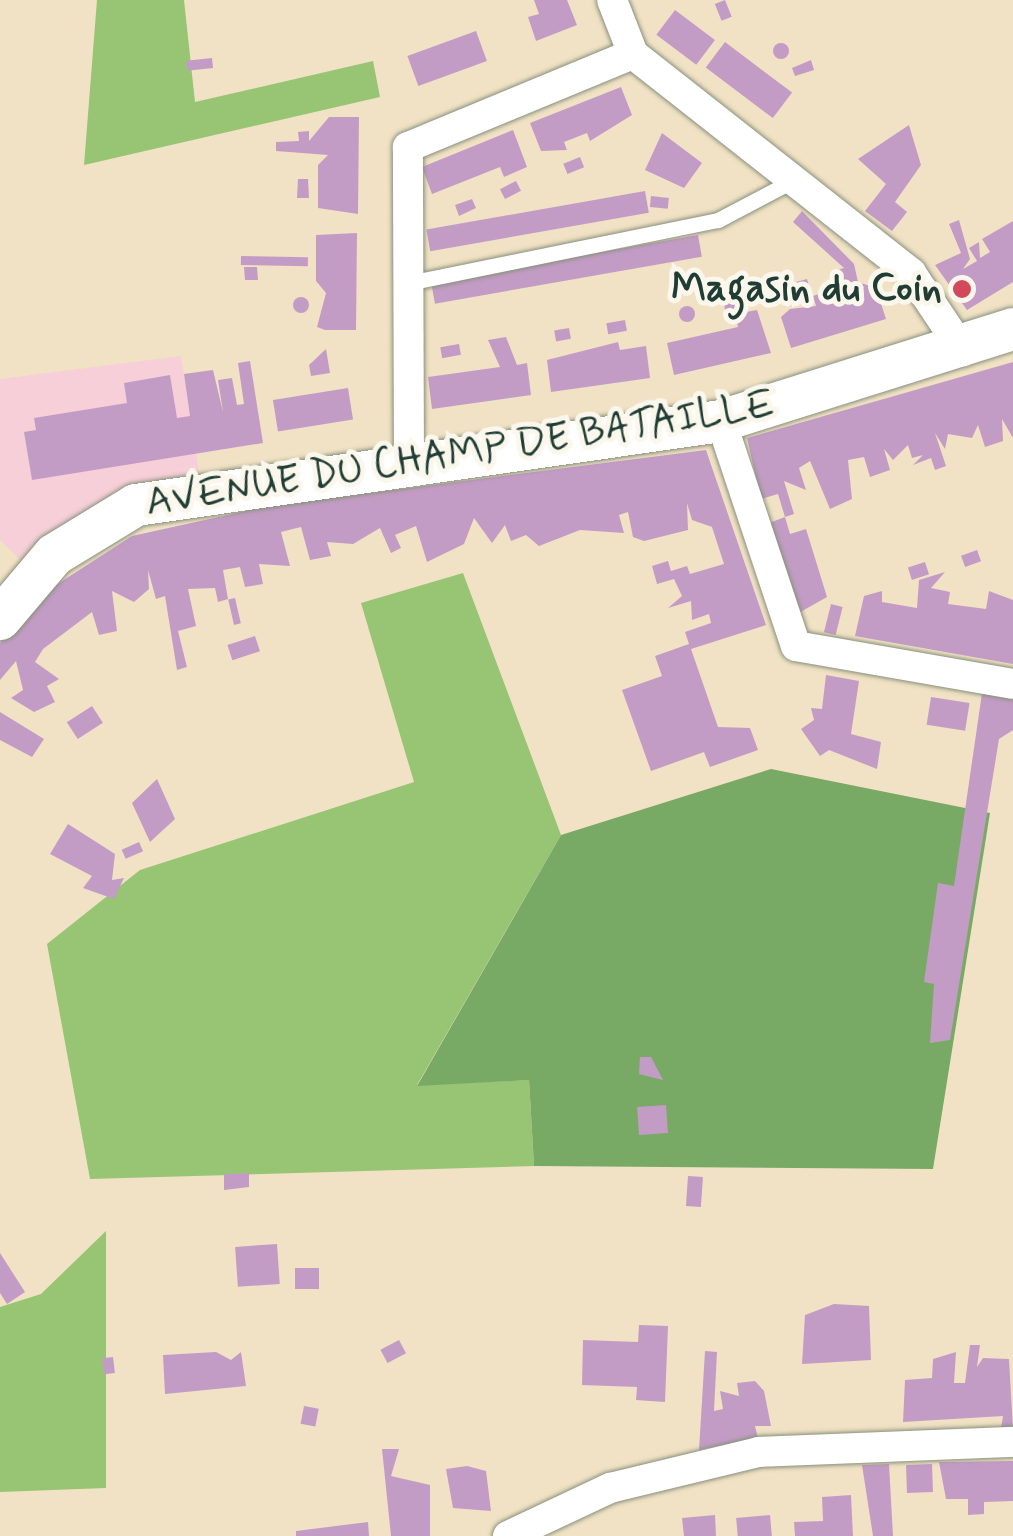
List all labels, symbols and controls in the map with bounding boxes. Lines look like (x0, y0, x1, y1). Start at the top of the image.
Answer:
place label: Magasin du Coin (668, 265, 942, 313)
marker: Magasin du Coin (951, 278, 973, 300)
street label: AVENUE DU CHAMP DE BATAILLE (150, 382, 770, 526)

